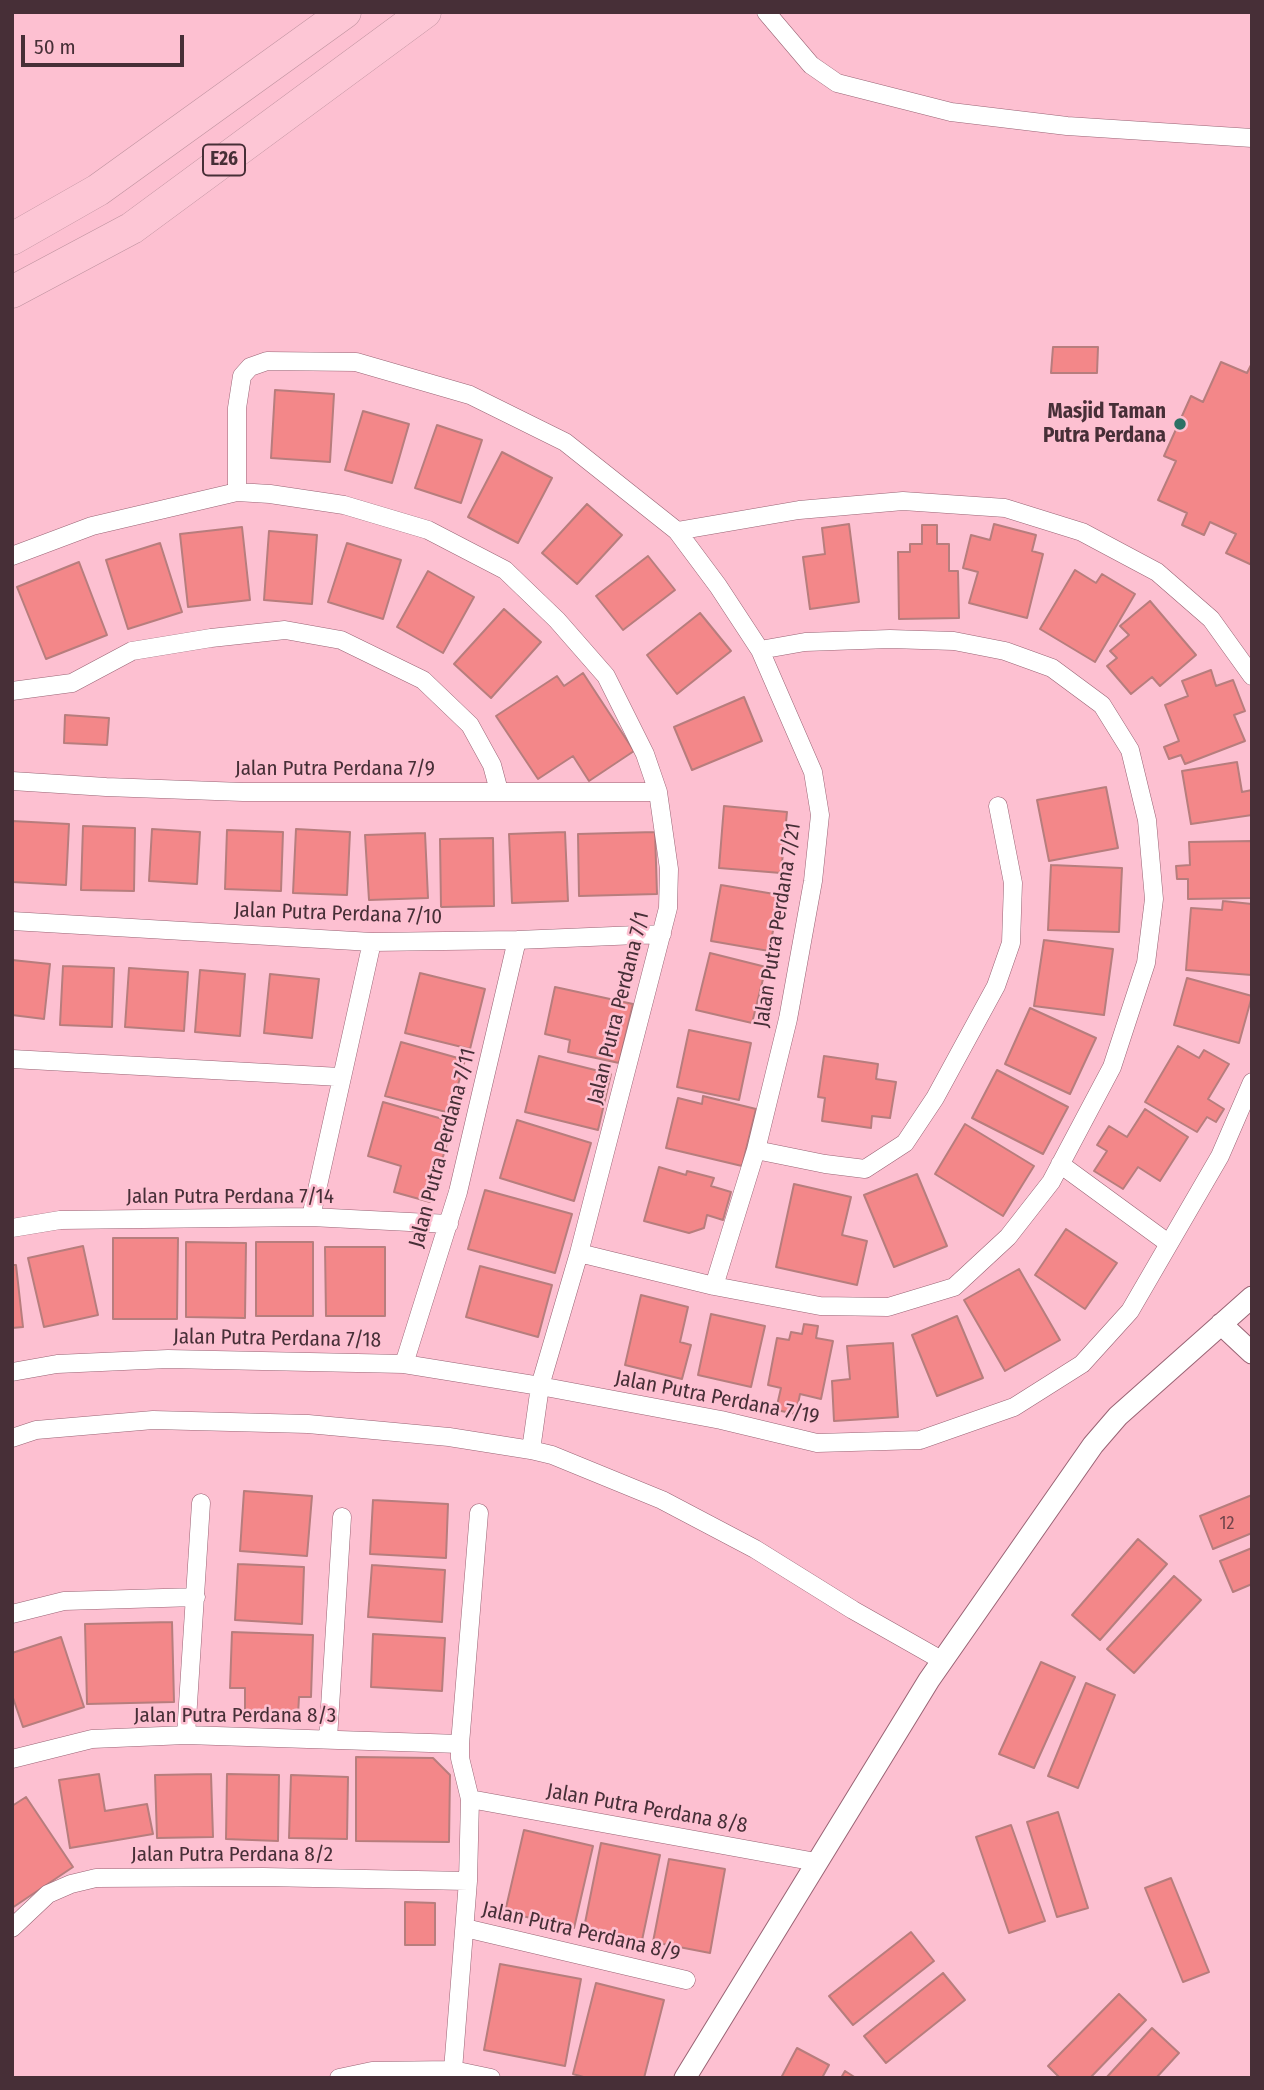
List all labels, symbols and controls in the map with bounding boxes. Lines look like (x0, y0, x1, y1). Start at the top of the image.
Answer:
scale bar (24, 21, 187, 65)
text: 50 m (34, 34, 76, 60)
road number: E26 (203, 144, 245, 176)
place label: Masjid Taman Putra Perdana (1043, 399, 1166, 449)
marker: Masjid Taman Putra Perdana (1172, 416, 1188, 432)
street label: Jalan Putra Perdana 7/9 (235, 756, 435, 782)
street label: Jalan Putra Perdana 7/21 (749, 821, 807, 1029)
street label: Jalan Putra Perdana 7/10 (233, 898, 443, 930)
street label: Jalan Putra Perdana 7/1 (583, 909, 655, 1107)
street label: Jalan Putra Perdana 7/11 (404, 1046, 482, 1250)
street label: Jalan Putra Perdana 7/14 (126, 1184, 334, 1210)
street label: Jalan Putra Perdana 7/18 (173, 1325, 381, 1353)
street label: Jalan Putra Perdana 7/19 (613, 1366, 821, 1430)
house number: 12 (1220, 1513, 1234, 1535)
street label: Jalan Putra Perdana 8/3 (134, 1703, 336, 1729)
street label: Jalan Putra Perdana 8/8 (545, 1779, 749, 1839)
street label: Jalan Putra Perdana 8/2 (131, 1842, 333, 1868)
street label: Jalan Putra Perdana 8/9 (479, 1897, 683, 1967)

